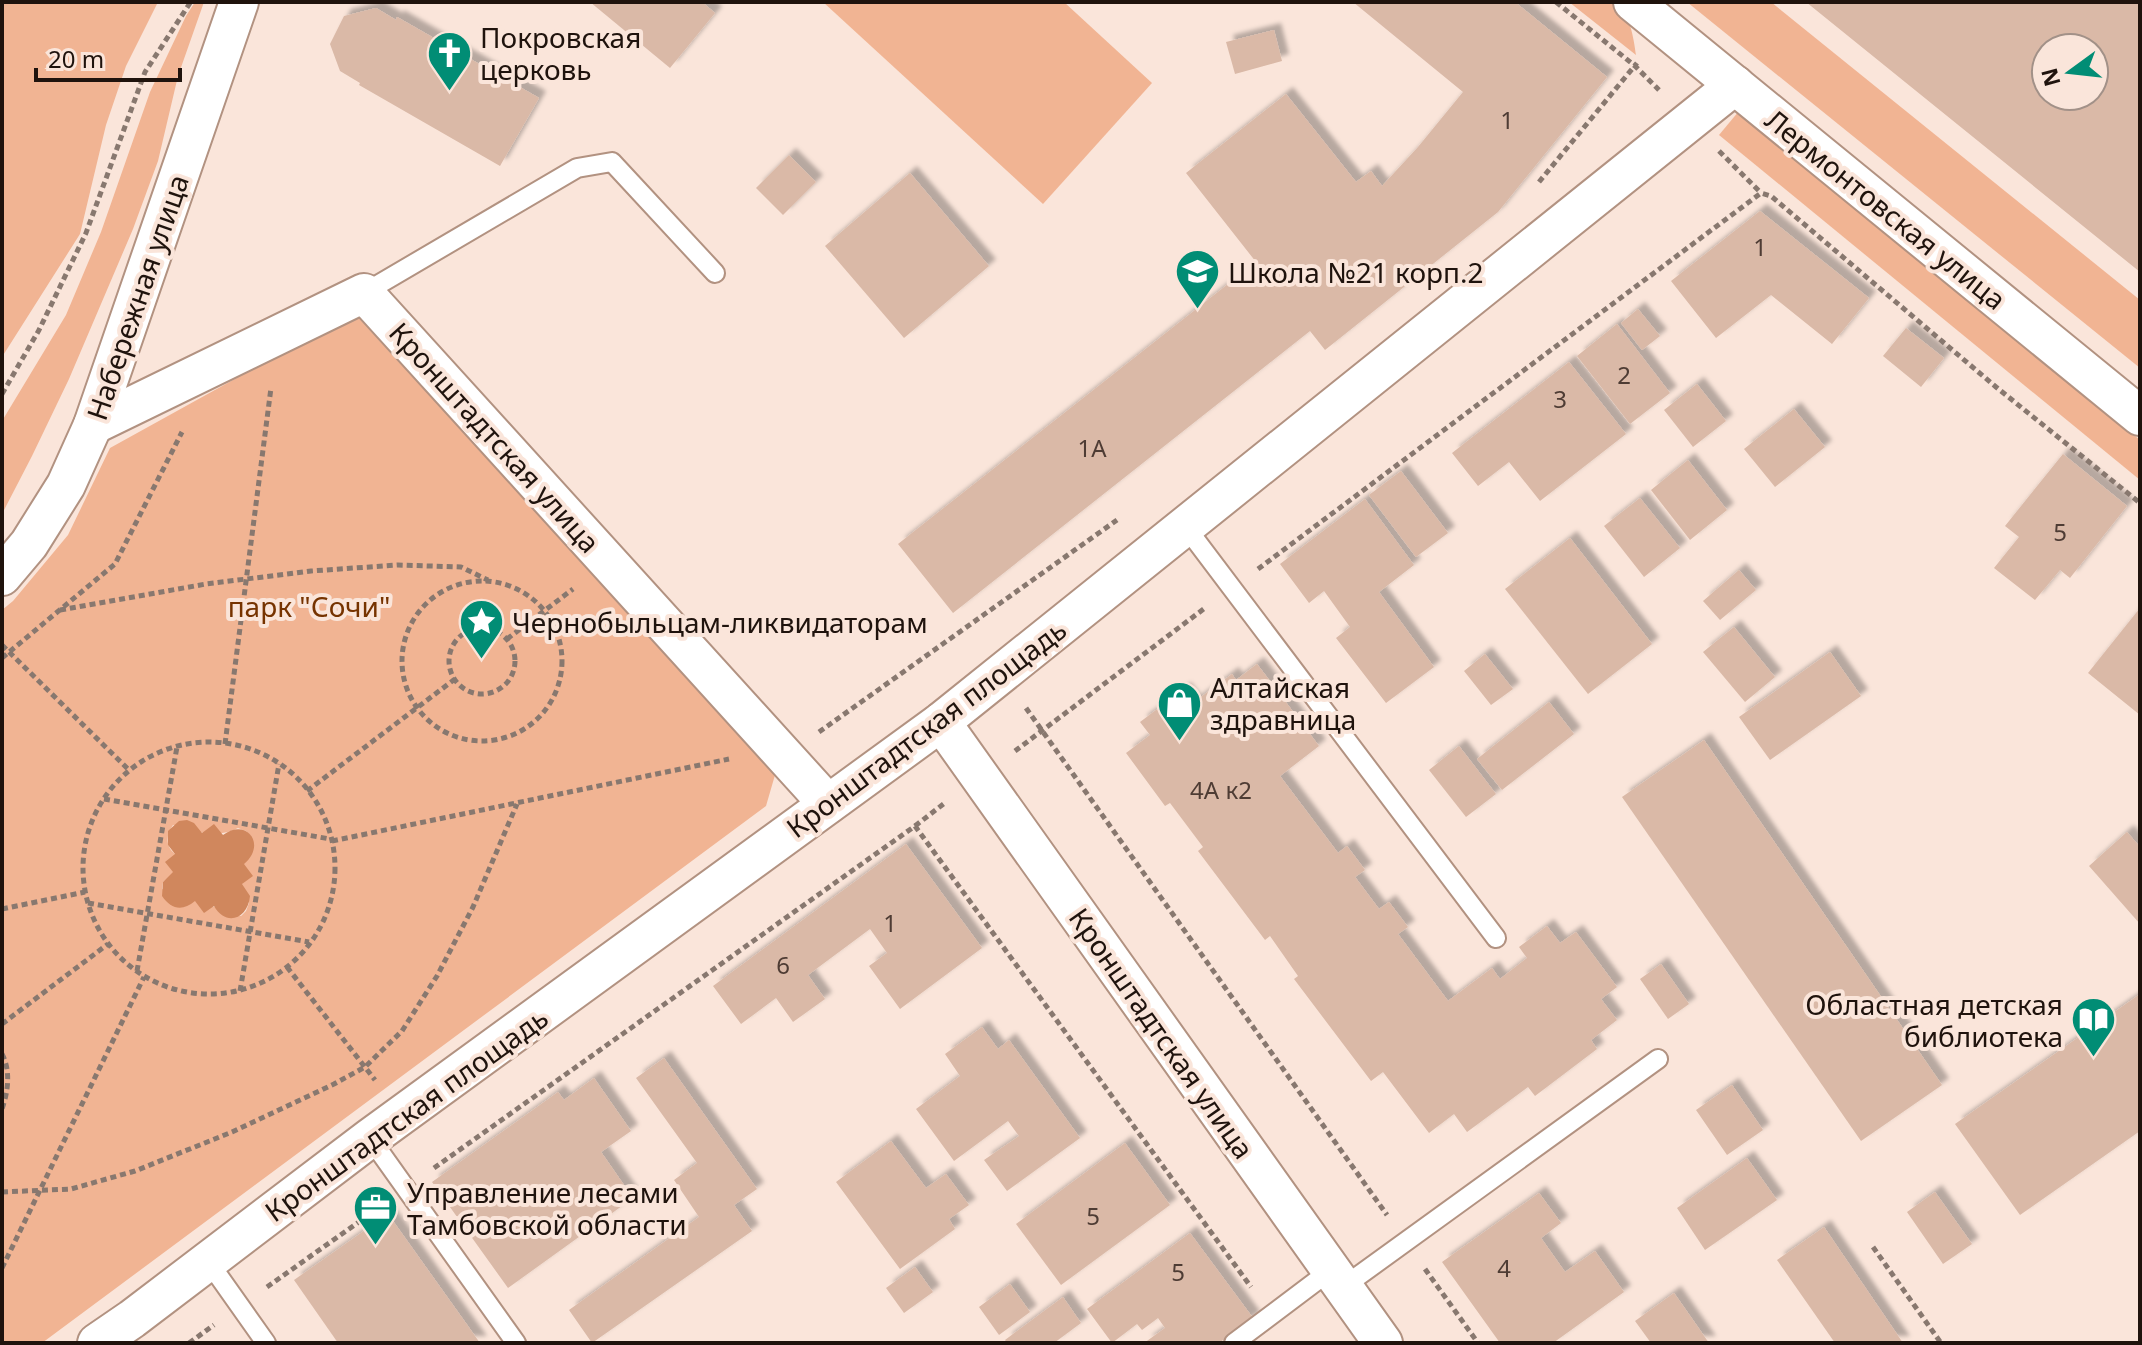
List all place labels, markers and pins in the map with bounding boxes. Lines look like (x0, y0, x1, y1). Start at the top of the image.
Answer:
place label: Покровская церковь (480, 18, 641, 88)
church icon: Покровская церковь (425, 29, 473, 92)
school or university icon: Школа №21 корп.2 (1173, 248, 1221, 311)
place label: Школа №21 корп.2 (1228, 253, 1484, 291)
place icon: Чернобыльцам-ликвидаторам (457, 598, 505, 661)
place label: Чернобыльцам-ликвидаторам (512, 603, 928, 641)
place label: Алтайская здравница (1210, 668, 1356, 738)
shop icon: Алтайская здравница (1155, 679, 1203, 742)
place label: Областная детская библиотека (1805, 985, 2063, 1055)
library icon: Областная детская библиотека (2070, 996, 2118, 1059)
place label: Управление лесами Тамбовской области (407, 1173, 687, 1243)
office icon: Управление лесами Тамбовской области (352, 1184, 400, 1247)

